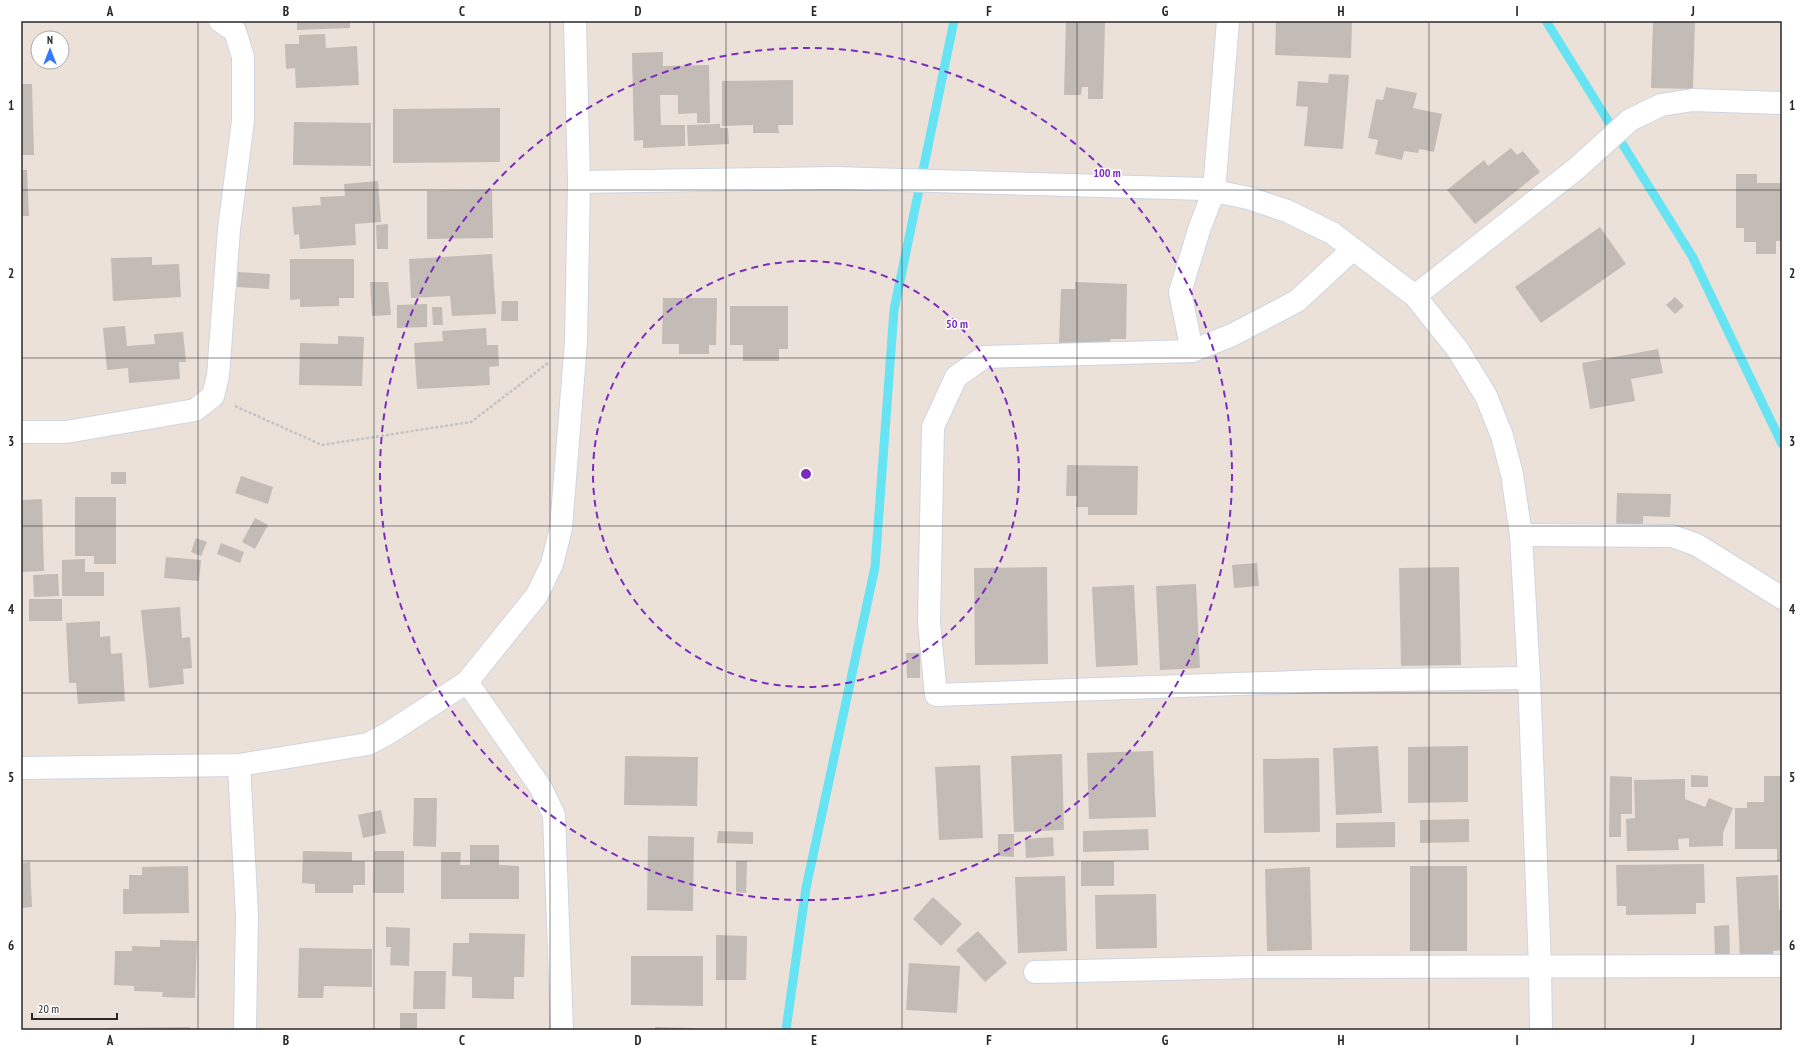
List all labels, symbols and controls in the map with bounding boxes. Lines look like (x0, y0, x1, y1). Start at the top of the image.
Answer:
text: A (106, 3, 114, 20)
text: B (283, 3, 289, 20)
text: C (459, 3, 465, 20)
text: D (635, 3, 642, 20)
text: E (811, 3, 817, 20)
text: F (986, 3, 992, 20)
text: G (1162, 3, 1169, 20)
text: H (1338, 3, 1345, 20)
text: I (1515, 3, 1519, 20)
text: J (1690, 3, 1695, 20)
north arrow (30, 30, 70, 70)
text: N (47, 33, 53, 47)
text: 1 (8, 97, 14, 114)
text: 1 (1789, 97, 1795, 114)
text: 100 m (1093, 165, 1121, 180)
text: 2 (8, 265, 14, 282)
text: 2 (1789, 265, 1795, 282)
text: 50 m (946, 316, 968, 331)
text: 3 (8, 433, 14, 450)
text: 3 (1789, 433, 1795, 450)
centre of rings (799, 467, 813, 481)
text: 4 (8, 601, 15, 618)
text: 4 (1789, 601, 1796, 618)
text: 5 (8, 769, 14, 786)
text: 5 (1789, 769, 1795, 786)
text: 6 (8, 937, 14, 954)
text: 6 (1789, 937, 1795, 954)
scale bar (32, 995, 117, 1021)
text: 20 m (38, 1001, 59, 1016)
text: A (106, 1032, 114, 1049)
text: B (283, 1032, 289, 1049)
text: C (459, 1032, 465, 1049)
text: D (635, 1032, 642, 1049)
text: E (811, 1032, 817, 1049)
text: F (986, 1032, 992, 1049)
text: G (1162, 1032, 1169, 1049)
text: H (1338, 1032, 1345, 1049)
text: I (1515, 1032, 1519, 1049)
text: J (1690, 1032, 1695, 1049)

